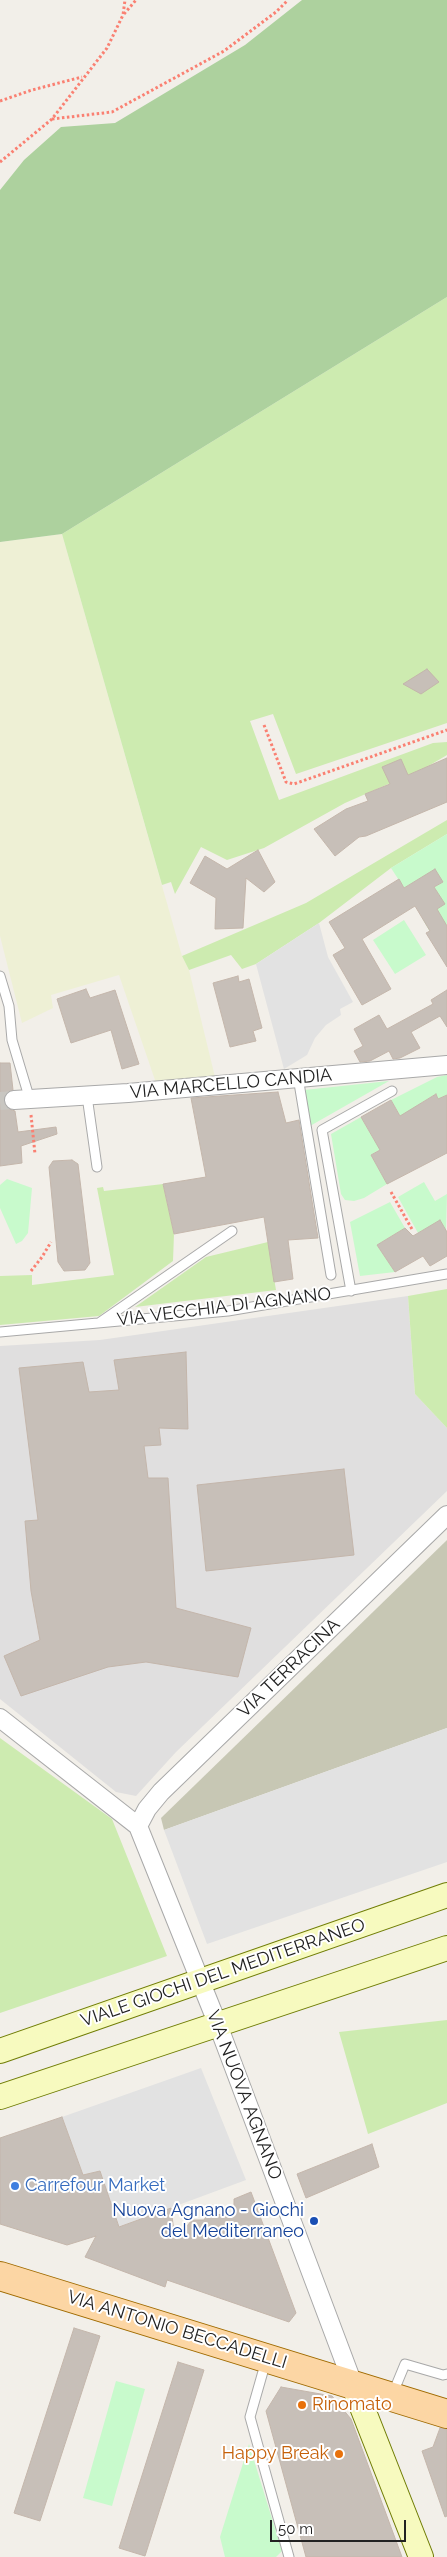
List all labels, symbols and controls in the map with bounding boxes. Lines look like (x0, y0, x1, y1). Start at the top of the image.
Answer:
street label: VIA MARCELLO CANDIA (129, 1064, 333, 1104)
street label: VIA VECCHIA DI AGNANO (116, 1283, 332, 1331)
street label: VIA TERRACINA (234, 1614, 344, 1722)
street label: VIALE GIOCHI DEL MEDITERRANEO (78, 1914, 368, 2032)
street label: VIA NUOVA AGNANO (202, 2007, 286, 2183)
place label: Carrefour Market (25, 2175, 165, 2197)
marker: Carrefour Market (9, 2180, 21, 2192)
place label: Nuova Agnano - Giochi del Mediterraneo (112, 2200, 304, 2242)
marker: Nuova Agnano - Giochi del Mediterraneo (308, 2215, 320, 2227)
street label: VIA ANTONIO BECCADELLI (65, 2286, 289, 2374)
place label: Rinomato (312, 2394, 392, 2416)
marker: Rinomato (296, 2399, 308, 2411)
place label: Happy Break (222, 2443, 329, 2465)
marker: Happy Break (333, 2448, 345, 2460)
scale bar (272, 2510, 408, 2542)
text: 50 m (278, 2520, 313, 2538)

